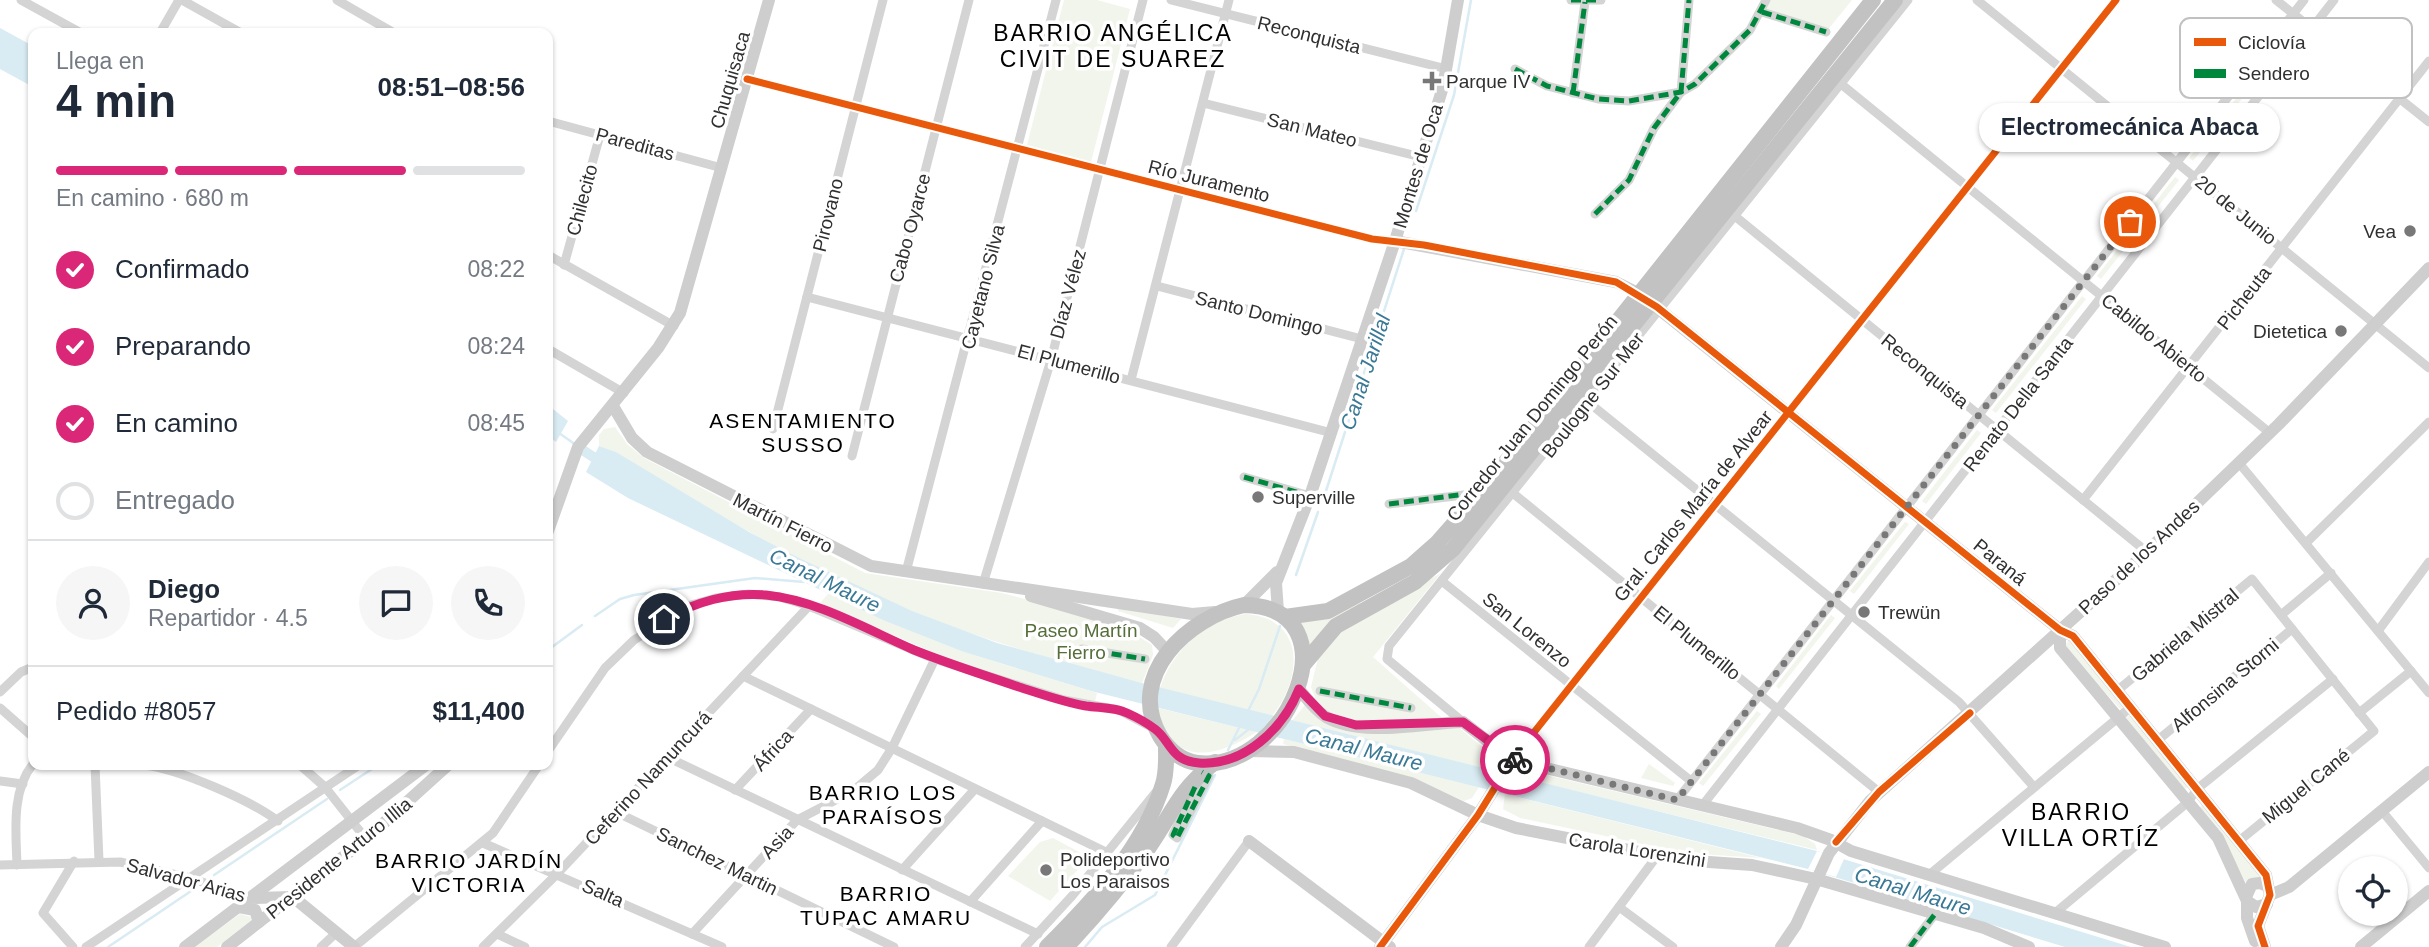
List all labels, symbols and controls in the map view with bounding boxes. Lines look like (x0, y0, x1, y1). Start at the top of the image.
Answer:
street label: Reconquista (1255, 12, 1363, 58)
legend (2180, 18, 2412, 98)
district label: BARRIO ANGÉLICA CIVIT DE SUAREZ (993, 20, 1233, 72)
street label: Chuquisaca (706, 28, 754, 131)
text: Ciclovía (2238, 32, 2306, 53)
text: Llega en (56, 48, 144, 74)
text: Sendero (2238, 63, 2310, 84)
place label: Parque IV (1446, 71, 1531, 92)
text: 08:51–08:56 (378, 72, 525, 102)
marker: Parque IV (1424, 73, 1440, 89)
text: 4 min (56, 75, 176, 127)
street label: Montes de Oca (1389, 101, 1447, 231)
callout: Electromecánica Abaca (1980, 103, 2280, 152)
street label: San Mateo (1265, 109, 1359, 151)
text: Electromecánica Abaca (2001, 114, 2258, 140)
street label: Pareditas (594, 123, 676, 165)
street label: Río Juramento (1146, 156, 1272, 206)
street label: Chilecito (562, 162, 602, 238)
street label: Cabo Oyarce (885, 171, 935, 285)
street label: 20 de Junio (2191, 171, 2281, 249)
street label: Pirovano (809, 176, 847, 254)
text: En camino · 680 m (56, 185, 249, 211)
pin (2100, 192, 2160, 252)
icon: bag (2111, 203, 2149, 241)
place label: Vea (2363, 221, 2396, 242)
street label: Cayetano Silva (957, 222, 1009, 352)
marker: Vea (2402, 223, 2418, 239)
street label: Díaz Vélez (1046, 247, 1090, 341)
icon: check (56, 251, 94, 289)
text: Confirmado (115, 254, 249, 284)
text: 08:22 (467, 256, 525, 282)
street label: Picheuta (2213, 262, 2275, 334)
street label: Santo Domingo (1193, 287, 1325, 339)
street label: Cabildo Abierto (2097, 289, 2211, 387)
water label: Canal Jarillal (1335, 310, 1395, 433)
street label: Corredor Juan Domingo Perón (1442, 311, 1622, 525)
place label: Dietetica (2253, 321, 2327, 342)
marker: Dietetica (2333, 323, 2349, 339)
icon: check (56, 328, 94, 366)
street label: Boulogne Sur Mer (1538, 328, 1649, 462)
street label: Reconquista (1877, 330, 1973, 413)
text: Preparando (115, 331, 251, 361)
street label: Renato Della Santa (1959, 332, 2077, 475)
text: 08:24 (467, 333, 525, 359)
street label: El Plumerillo (1015, 340, 1123, 388)
icon: check (56, 405, 94, 443)
street label: Gral. Carlos María de Alvear (1609, 406, 1777, 606)
text: En camino (115, 408, 238, 438)
district label: ASENTAMIENTO SUSSO (709, 409, 897, 456)
text: 08:45 (467, 410, 525, 436)
text: Entregado (115, 485, 235, 515)
place label: Superville (1272, 487, 1355, 508)
street label: Martín Fierro (730, 489, 836, 557)
marker: Superville (1250, 489, 1266, 505)
street label: Paso de los Andes (2074, 496, 2204, 618)
street label: Paraná (1970, 535, 2031, 590)
water label: Canal Maure (766, 543, 884, 617)
button: person (56, 566, 130, 640)
button: chat (359, 566, 433, 640)
button: phone (451, 566, 525, 640)
text: Diego (148, 574, 220, 604)
street label: Gabriela Mistral (2127, 584, 2243, 686)
street label: San Lorenzo (1479, 588, 1575, 672)
pin (634, 589, 694, 649)
icon: home (645, 600, 683, 638)
street label: El Plumerillo (1649, 602, 1745, 684)
place label: Trewün (1878, 602, 1941, 623)
marker: Trewün (1856, 604, 1872, 620)
text: Repartidor · 4.5 (148, 605, 308, 631)
park label: Paseo Martín Fierro (1025, 620, 1138, 663)
street label: Alfonsina Storni (2167, 634, 2283, 736)
text: Pedido #8057 (56, 696, 216, 726)
text: $11,400 (432, 696, 525, 726)
street label: Ceferino Namuncurá (581, 706, 716, 849)
water label: Canal Maure (1303, 723, 1425, 775)
street label: África (749, 725, 798, 775)
courier (1480, 725, 1550, 795)
icon: bike (1496, 741, 1534, 779)
street label: Miguel Cané (2258, 744, 2354, 828)
district label: BARRIO LOS PARAÍSOS (809, 781, 957, 828)
street label: Presidente Arturo Illia (262, 793, 416, 923)
district label: BARRIO VILLA ORTÍZ (2002, 799, 2160, 851)
street label: Asia (757, 821, 798, 863)
street label: Sanchez Martin (653, 823, 781, 899)
street label: Carola Lorenzini (1567, 829, 1707, 871)
district label: BARRIO JARDÍN VICTORIA (375, 849, 563, 896)
place label: Polideportivo Los Paraisos (1060, 849, 1170, 892)
street label: Salvador Arias (124, 854, 248, 906)
map controls (2338, 856, 2408, 926)
button: locate (2338, 856, 2408, 926)
marker: Polideportivo Los Paraisos (1038, 862, 1054, 878)
water label: Canal Maure (1852, 862, 1974, 920)
street label: Salta (579, 875, 627, 912)
district label: BARRIO TUPAC AMARU (800, 882, 972, 929)

